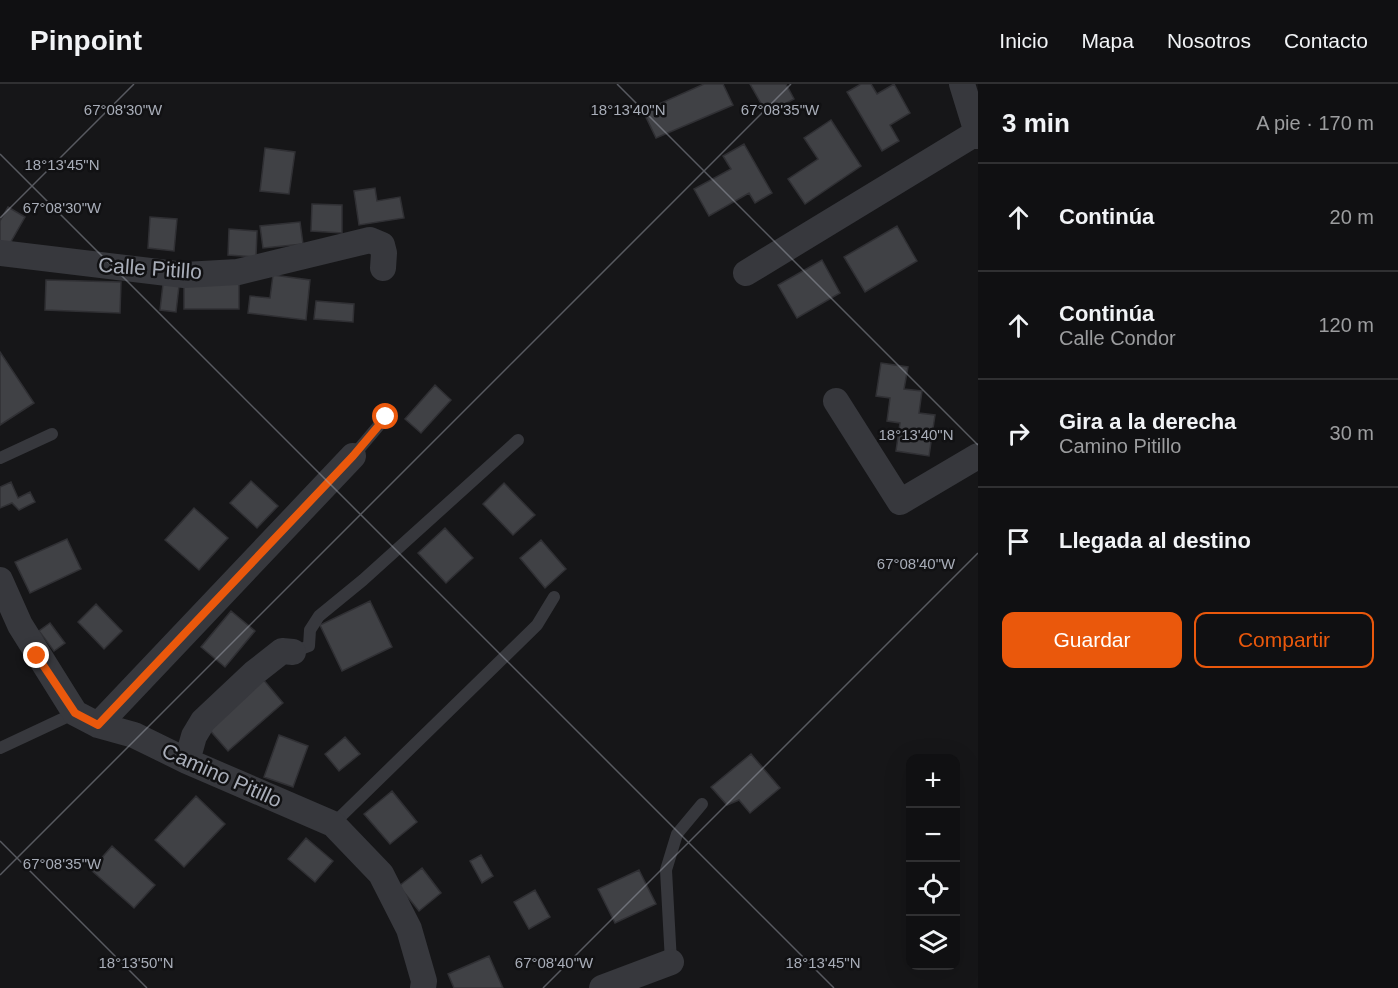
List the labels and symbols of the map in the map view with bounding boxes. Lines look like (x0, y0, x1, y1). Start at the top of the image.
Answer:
text: 67°08'30"W (84, 101, 163, 118)
text: 18°13'40"N (590, 101, 666, 118)
text: 67°08'35"W (741, 101, 820, 118)
text: 18°13'45"N (24, 156, 100, 173)
text: 67°08'30"W (23, 199, 102, 216)
street label: Calle Pitillo (97, 253, 203, 283)
route start (372, 403, 398, 429)
text: 18°13'40"N (878, 426, 954, 443)
text: 67°08'40"W (877, 555, 956, 572)
route end (23, 642, 49, 668)
street label: Camino Pitillo (159, 738, 285, 812)
text: 67°08'35"W (23, 855, 102, 872)
text: 18°13'50"N (98, 954, 174, 971)
text: 67°08'40"W (515, 954, 594, 971)
text: 18°13'45"N (785, 954, 861, 971)

